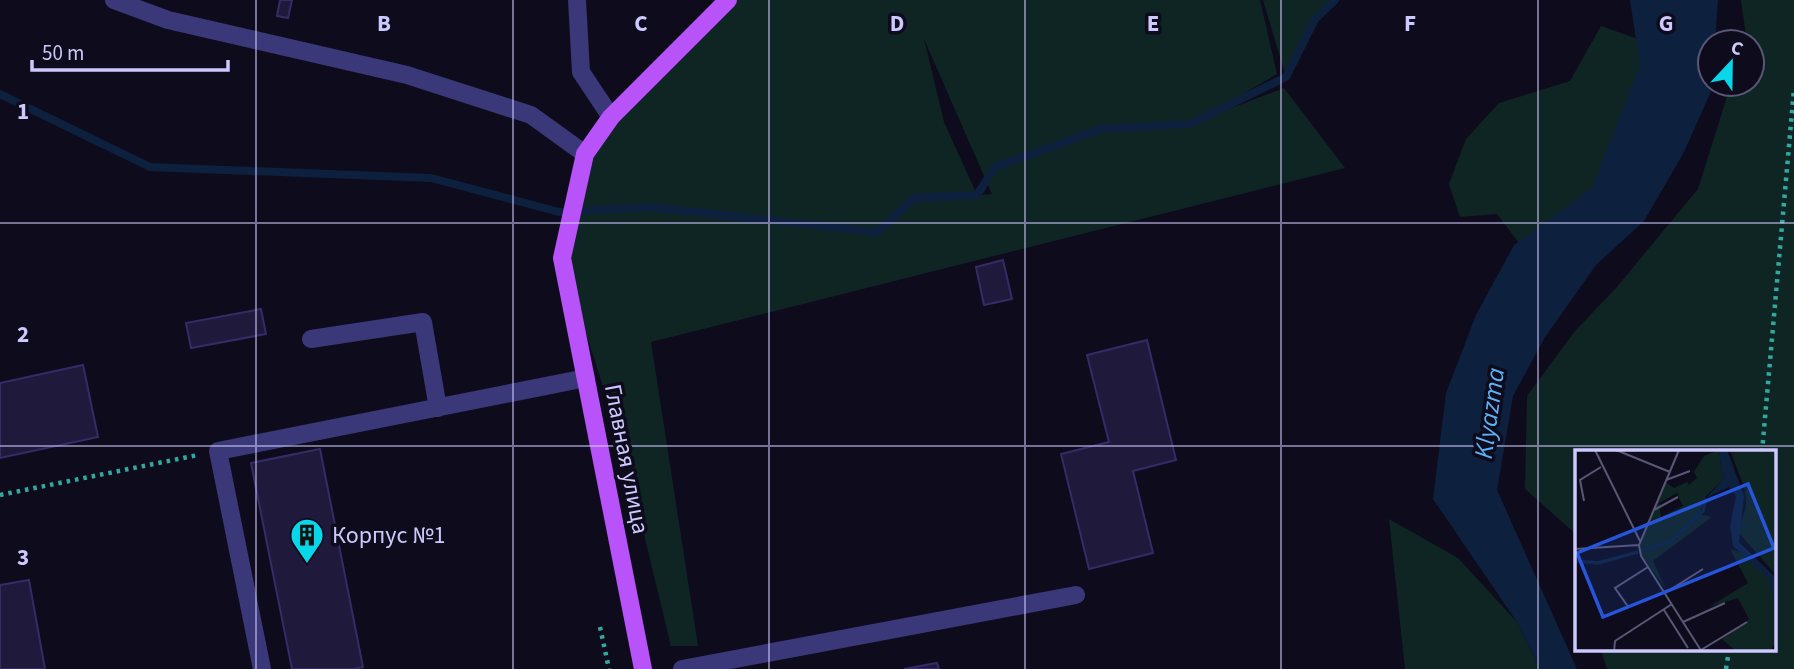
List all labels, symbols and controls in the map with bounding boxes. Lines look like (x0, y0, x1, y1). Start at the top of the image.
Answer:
text: B (377, 7, 391, 40)
text: C (634, 7, 648, 40)
text: D (890, 7, 904, 40)
text: E (1147, 7, 1159, 40)
text: F (1404, 7, 1416, 40)
text: G (1659, 7, 1673, 40)
scale bar (32, 28, 228, 72)
north arrow (1696, 28, 1766, 98)
text: С (1727, 34, 1747, 63)
text: 50 m (42, 38, 84, 68)
text: 1 (17, 95, 29, 128)
text: 2 (17, 318, 29, 351)
water label: Klyazma (1465, 365, 1514, 461)
street label: Главная улица (595, 381, 658, 537)
inset map (1575, 450, 1776, 652)
building icon: Корпус №1 (288, 516, 326, 565)
place label: Корпус №1 (332, 518, 446, 553)
text: 3 (17, 541, 29, 574)

